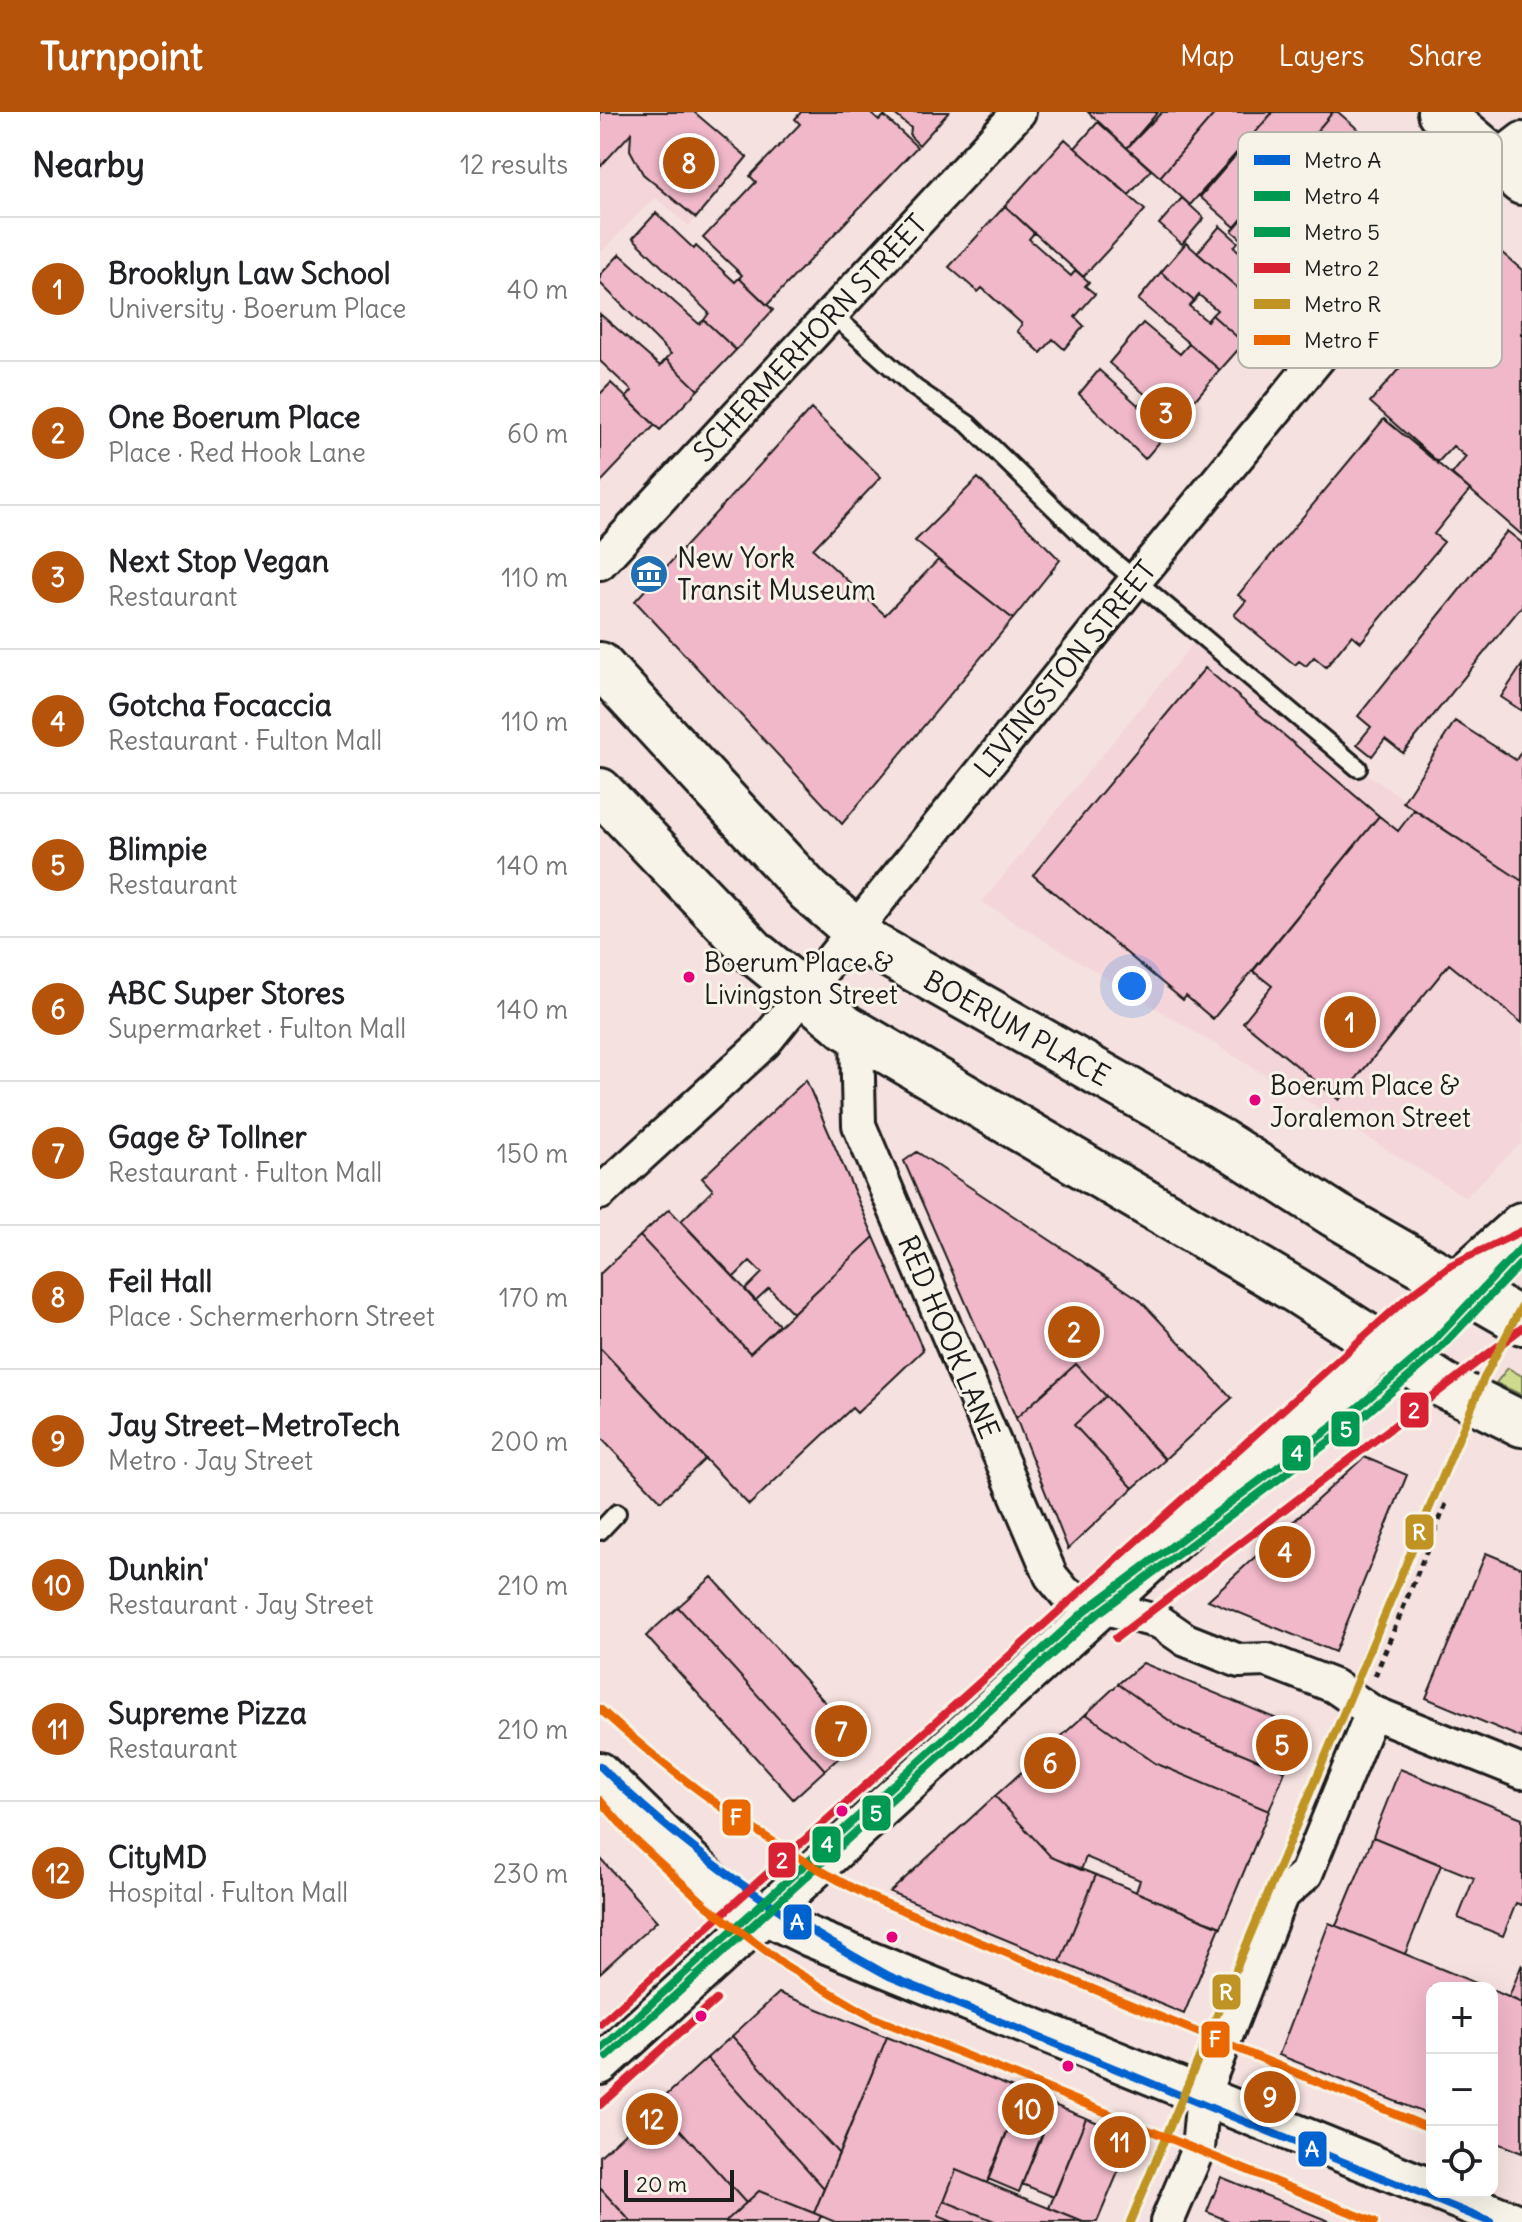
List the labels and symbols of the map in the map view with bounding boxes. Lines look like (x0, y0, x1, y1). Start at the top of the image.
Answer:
legend (1238, 132, 1502, 368)
pin: 8 (663, 133, 715, 193)
text: Metro A (1304, 146, 1381, 174)
text: Metro 4 (1304, 182, 1380, 210)
street label: SCHERMERHORN STREET (686, 206, 934, 470)
text: Metro 5 (1304, 218, 1380, 246)
text: Metro 2 (1304, 254, 1379, 282)
text: Metro R (1304, 290, 1381, 318)
text: Metro F (1304, 326, 1380, 354)
pin: 3 (1140, 383, 1192, 443)
place label: New York Transit Museum (677, 540, 876, 608)
museum icon: New York Transit Museum (628, 553, 670, 595)
street label: LIVINGSTON STREET (966, 553, 1164, 785)
place label: Boerum Place & Livingston Street (704, 946, 898, 1011)
street label: BOERUM PLACE (918, 962, 1116, 1094)
your location (1112, 966, 1152, 1006)
marker: Boerum Place & Livingston Street (681, 969, 697, 985)
pin: 1 (1324, 992, 1376, 1052)
place label: Boerum Place & Joralemon Street (1270, 1069, 1471, 1134)
marker: Boerum Place & Joralemon Street (1247, 1092, 1263, 1108)
street label: RED HOOK LANE (890, 1230, 1008, 1444)
pin: 2 (1048, 1302, 1100, 1362)
line badge: 2 (1399, 1391, 1430, 1429)
text: 2 (1408, 1396, 1420, 1424)
line badge: 5 (1330, 1410, 1361, 1448)
text: 5 (1340, 1415, 1352, 1443)
line badge: 4 (1281, 1434, 1312, 1472)
text: 4 (1291, 1439, 1304, 1467)
line badge: R (1404, 1513, 1435, 1551)
text: R (1412, 1518, 1426, 1546)
pin: 4 (1259, 1522, 1311, 1582)
pin: 7 (815, 1701, 867, 1761)
pin: 5 (1256, 1715, 1308, 1775)
pin: 6 (1024, 1733, 1076, 1793)
line badge: 5 (861, 1794, 892, 1832)
line badge: F (721, 1798, 752, 1837)
text: 5 (870, 1799, 882, 1827)
text: F (730, 1803, 743, 1831)
unlabelled marker (834, 1803, 850, 1819)
line badge: 4 (811, 1825, 842, 1864)
text: 4 (821, 1830, 834, 1858)
line badge: 2 (767, 1841, 797, 1879)
text: 2 (776, 1846, 788, 1874)
line badge: A (782, 1903, 813, 1941)
text: A (790, 1908, 804, 1936)
unlabelled marker (884, 1929, 900, 1945)
line badge: R (1211, 1973, 1242, 2011)
text: R (1219, 1978, 1233, 2006)
unlabelled marker (693, 2008, 709, 2024)
line badge: F (1200, 2020, 1231, 2059)
text: F (1209, 2025, 1222, 2053)
unlabelled marker (1060, 2058, 1076, 2074)
pin: 9 (1244, 2067, 1296, 2127)
pin: 10 (1002, 2079, 1054, 2139)
pin: 12 (626, 2089, 678, 2149)
pin: 11 (1094, 2112, 1146, 2172)
line badge: A (1297, 2130, 1328, 2168)
text: A (1305, 2135, 1319, 2163)
scale bar (624, 2166, 734, 2202)

